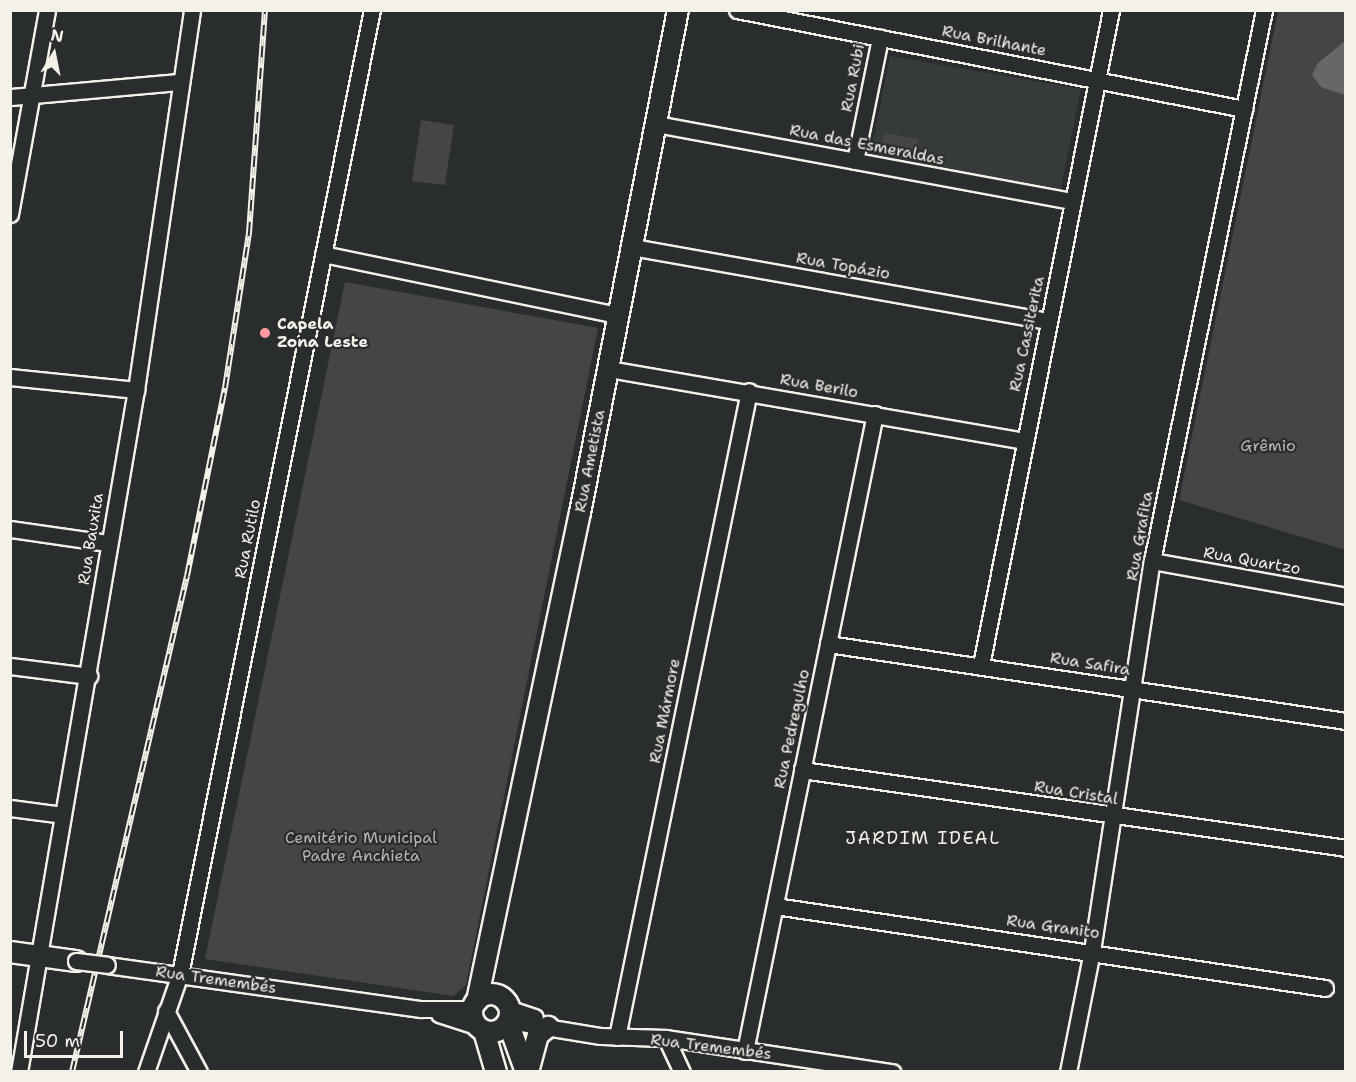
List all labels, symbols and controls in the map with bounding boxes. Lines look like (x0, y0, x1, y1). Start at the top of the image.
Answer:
street label: Rua Brilhante (940, 21, 1048, 61)
north arrow (24, 24, 84, 84)
text: N (49, 24, 65, 47)
street label: Rua Rubi (837, 42, 869, 114)
street label: Rua das Esmeraldas (788, 121, 946, 169)
street label: Rua Topázio (795, 248, 891, 284)
street label: Rua Cassiterita (1005, 275, 1049, 393)
place label: Capela Zona Leste (277, 314, 368, 352)
marker: Capela Zona Leste (258, 326, 272, 340)
street label: Rua Berilo (778, 370, 860, 402)
street label: Rua Ametista (571, 408, 609, 514)
park label: Grêmio (1240, 436, 1296, 456)
street label: Rua Grafita (1123, 490, 1157, 582)
street label: Rua Bauxita (74, 492, 108, 586)
street label: Rua Rutilo (231, 498, 265, 580)
street label: Rua Quartzo (1202, 543, 1302, 579)
street label: Rua Safira (1049, 648, 1131, 680)
street label: Rua Mármore (645, 657, 685, 765)
street label: Rua Pedregulho (770, 668, 814, 790)
street label: Rua Cristal (1033, 777, 1119, 809)
district label: JARDIM IDEAL (845, 827, 1001, 849)
park label: Cemitério Municipal Padre Anchieta (285, 828, 437, 866)
street label: Rua Granito (1005, 911, 1101, 943)
street label: Rua Tremembés (154, 962, 278, 998)
scale bar (27, 1019, 126, 1057)
text: 50 m (35, 1029, 80, 1053)
street label: Rua Tremembés (649, 1030, 773, 1064)

